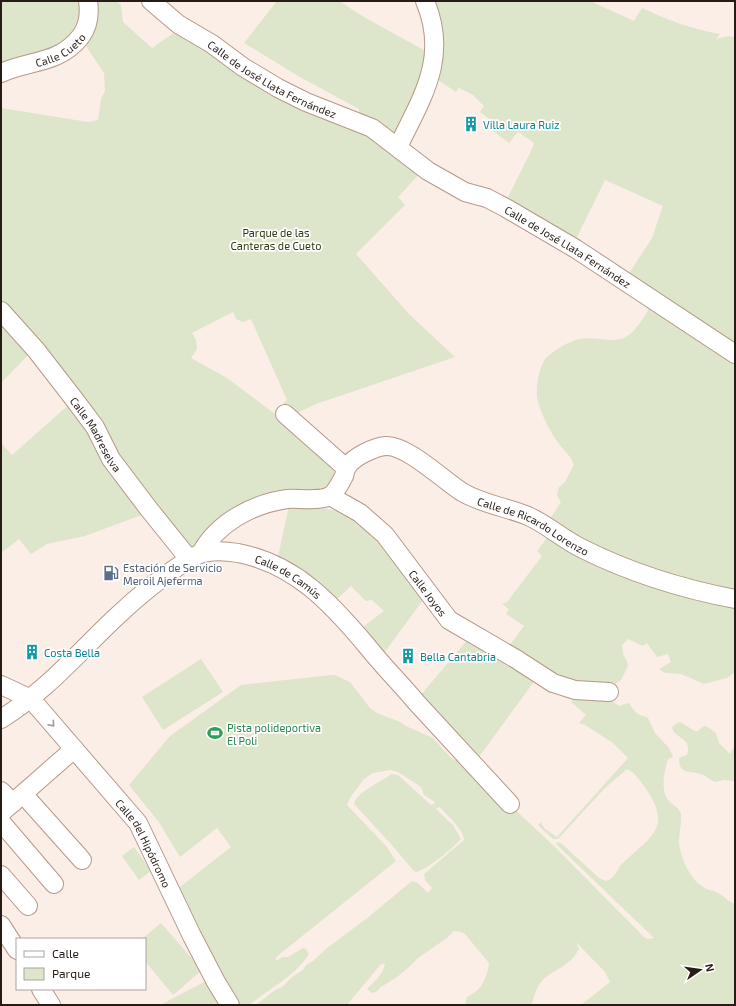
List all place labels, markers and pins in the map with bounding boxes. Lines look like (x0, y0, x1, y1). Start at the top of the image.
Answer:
building icon: Villa Laura Ruiz (462, 115, 480, 133)
place label: Villa Laura Ruiz (483, 118, 560, 131)
place label: Estación de Servicio Meroil Ajeferma (123, 561, 222, 588)
fuel station icon: Estación de Servicio Meroil Ajeferma (102, 564, 120, 582)
building icon: Costa Bella (23, 643, 41, 661)
place label: Costa Bella (44, 646, 100, 659)
building icon: Bella Cantabria (399, 647, 417, 665)
place label: Bella Cantabria (420, 650, 496, 663)
place label: Pista polideportiva El Poli (227, 721, 321, 747)
sports icon: Pista polideportiva El Poli (206, 724, 224, 742)

